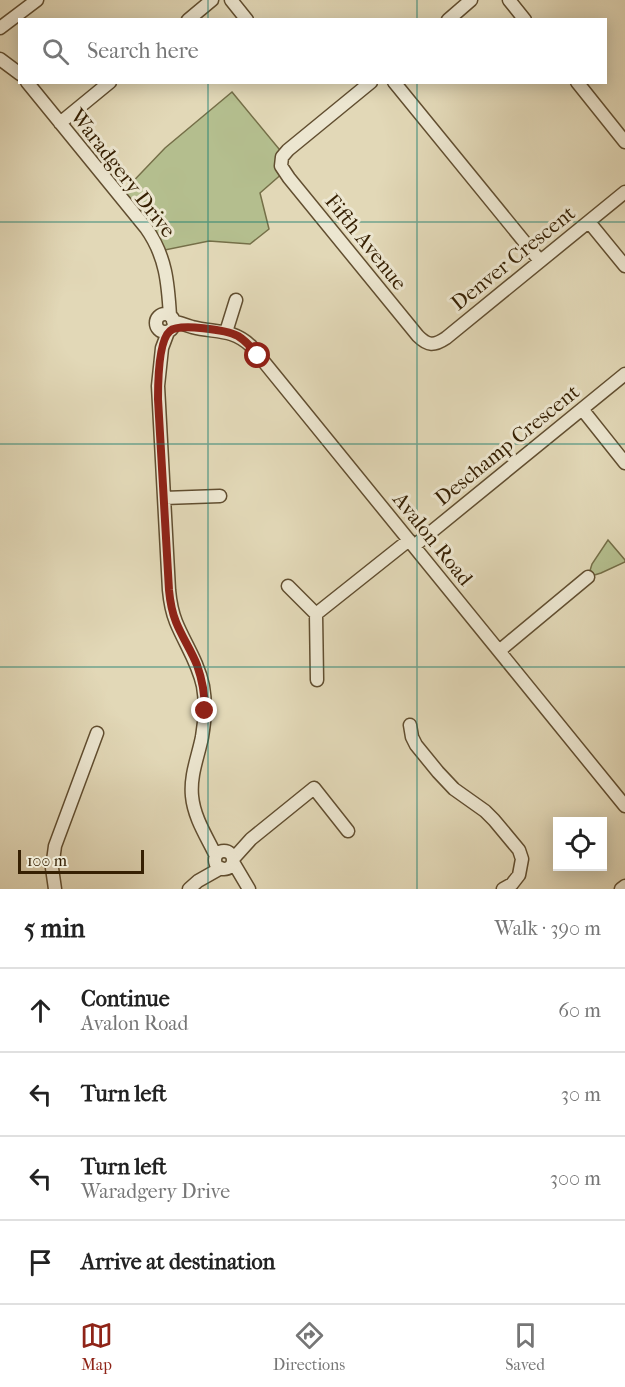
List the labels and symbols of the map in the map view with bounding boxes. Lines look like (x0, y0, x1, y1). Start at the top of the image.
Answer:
street label: Waradgery Drive (65, 103, 181, 242)
street label: Fifth Avenue (320, 189, 412, 295)
street label: Denver Crescent (446, 200, 580, 315)
route start (244, 342, 270, 368)
street label: Deschamp Crescent (430, 379, 584, 510)
street label: Avalon Road (388, 487, 478, 591)
route end (191, 697, 217, 723)
scale bar (18, 847, 144, 874)

